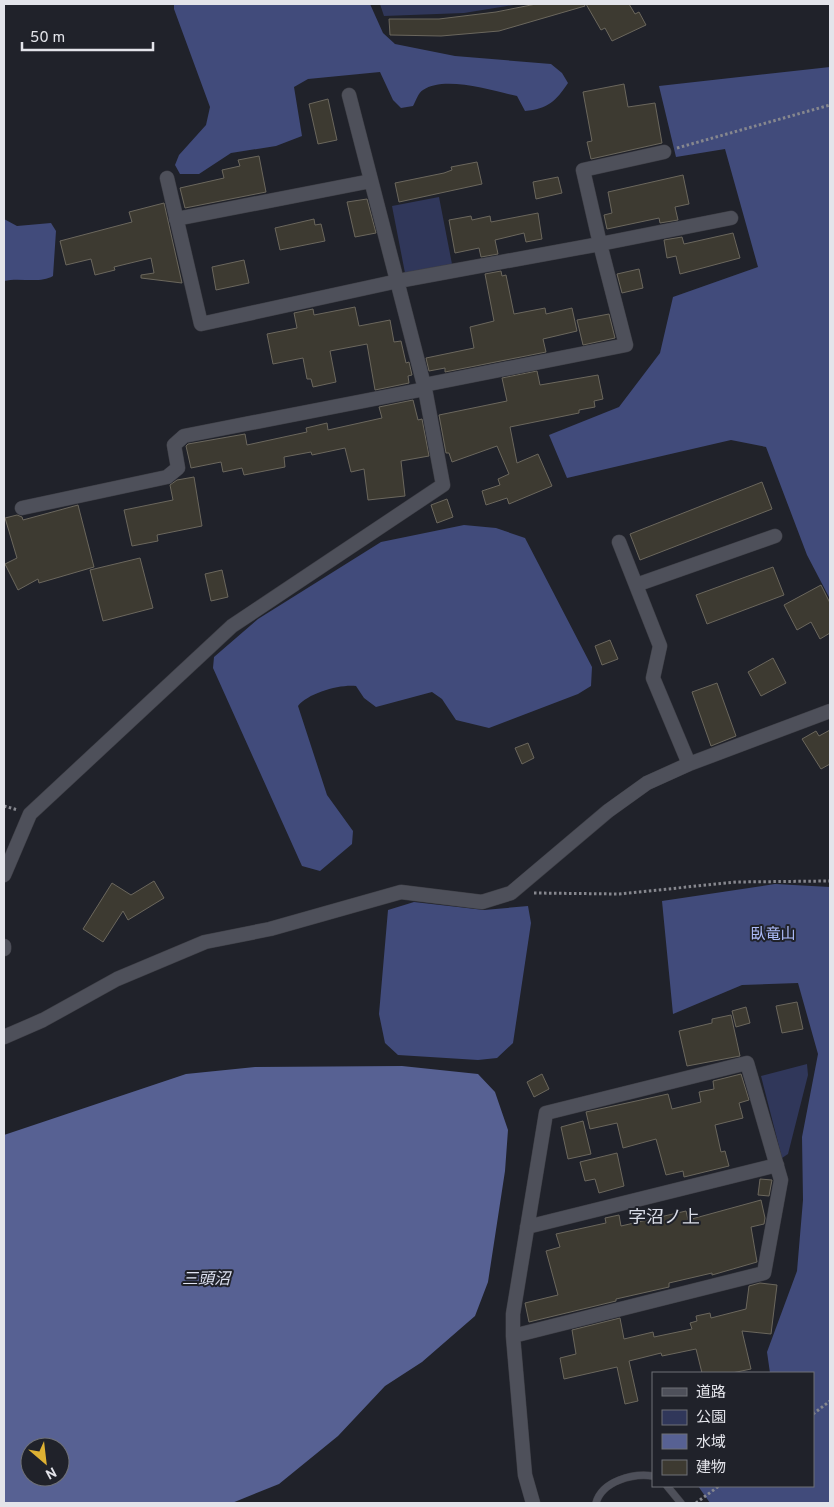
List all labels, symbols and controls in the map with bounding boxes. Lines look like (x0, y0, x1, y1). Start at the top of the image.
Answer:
scale bar (22, 20, 154, 52)
text: 50 m (30, 29, 65, 48)
park label: 臥竜山 (750, 926, 796, 945)
district label: 字沼ノ上 (628, 1207, 700, 1230)
water label: 三頭沼 (182, 1270, 232, 1290)
legend (652, 1372, 814, 1487)
text: 道路 (696, 1384, 726, 1403)
text: 公園 (696, 1409, 726, 1428)
text: 水域 (696, 1434, 726, 1453)
north arrow (20, 1437, 70, 1487)
text: 建物 (696, 1459, 726, 1478)
text: N (42, 1462, 59, 1482)

